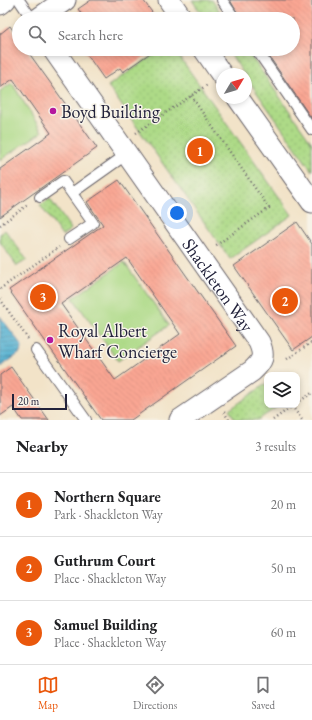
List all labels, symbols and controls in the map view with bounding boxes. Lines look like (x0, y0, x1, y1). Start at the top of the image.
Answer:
search box (12, 12, 300, 56)
icon: search (26, 23, 48, 45)
text: Search here (58, 25, 123, 44)
north arrow (216, 68, 252, 104)
place label: Boyd Building (61, 100, 160, 123)
marker: Boyd Building (48, 106, 58, 116)
pin: 1 (187, 136, 213, 166)
your location (167, 203, 187, 223)
street label: Shackleton Way (178, 233, 260, 336)
pin: 3 (30, 282, 56, 312)
pin: 2 (272, 286, 298, 316)
place label: Royal Albert Wharf Concierge (58, 319, 177, 363)
marker: Royal Albert Wharf Concierge (45, 335, 55, 345)
map controls (264, 372, 300, 408)
button: layers (264, 372, 300, 408)
scale bar (12, 392, 67, 411)
text: 20 m (18, 394, 39, 408)
text: Nearby (16, 435, 68, 457)
text: 3 results (255, 438, 296, 455)
text: Northern Square (54, 487, 161, 506)
text: 1 (26, 496, 32, 513)
text: 20 m (271, 496, 296, 513)
text: Park · Shackleton Way (54, 506, 163, 523)
text: Guthrum Court (54, 551, 155, 570)
text: 2 (26, 560, 32, 577)
text: 50 m (271, 560, 296, 577)
text: Place · Shackleton Way (54, 570, 166, 587)
text: Samuel Building (54, 615, 157, 634)
text: 3 (26, 624, 32, 641)
text: 60 m (271, 624, 296, 641)
text: Place · Shackleton Way (54, 634, 166, 651)
tab: Map (37, 674, 59, 712)
tab: Directions (133, 674, 177, 712)
tab: Saved (251, 674, 275, 712)

